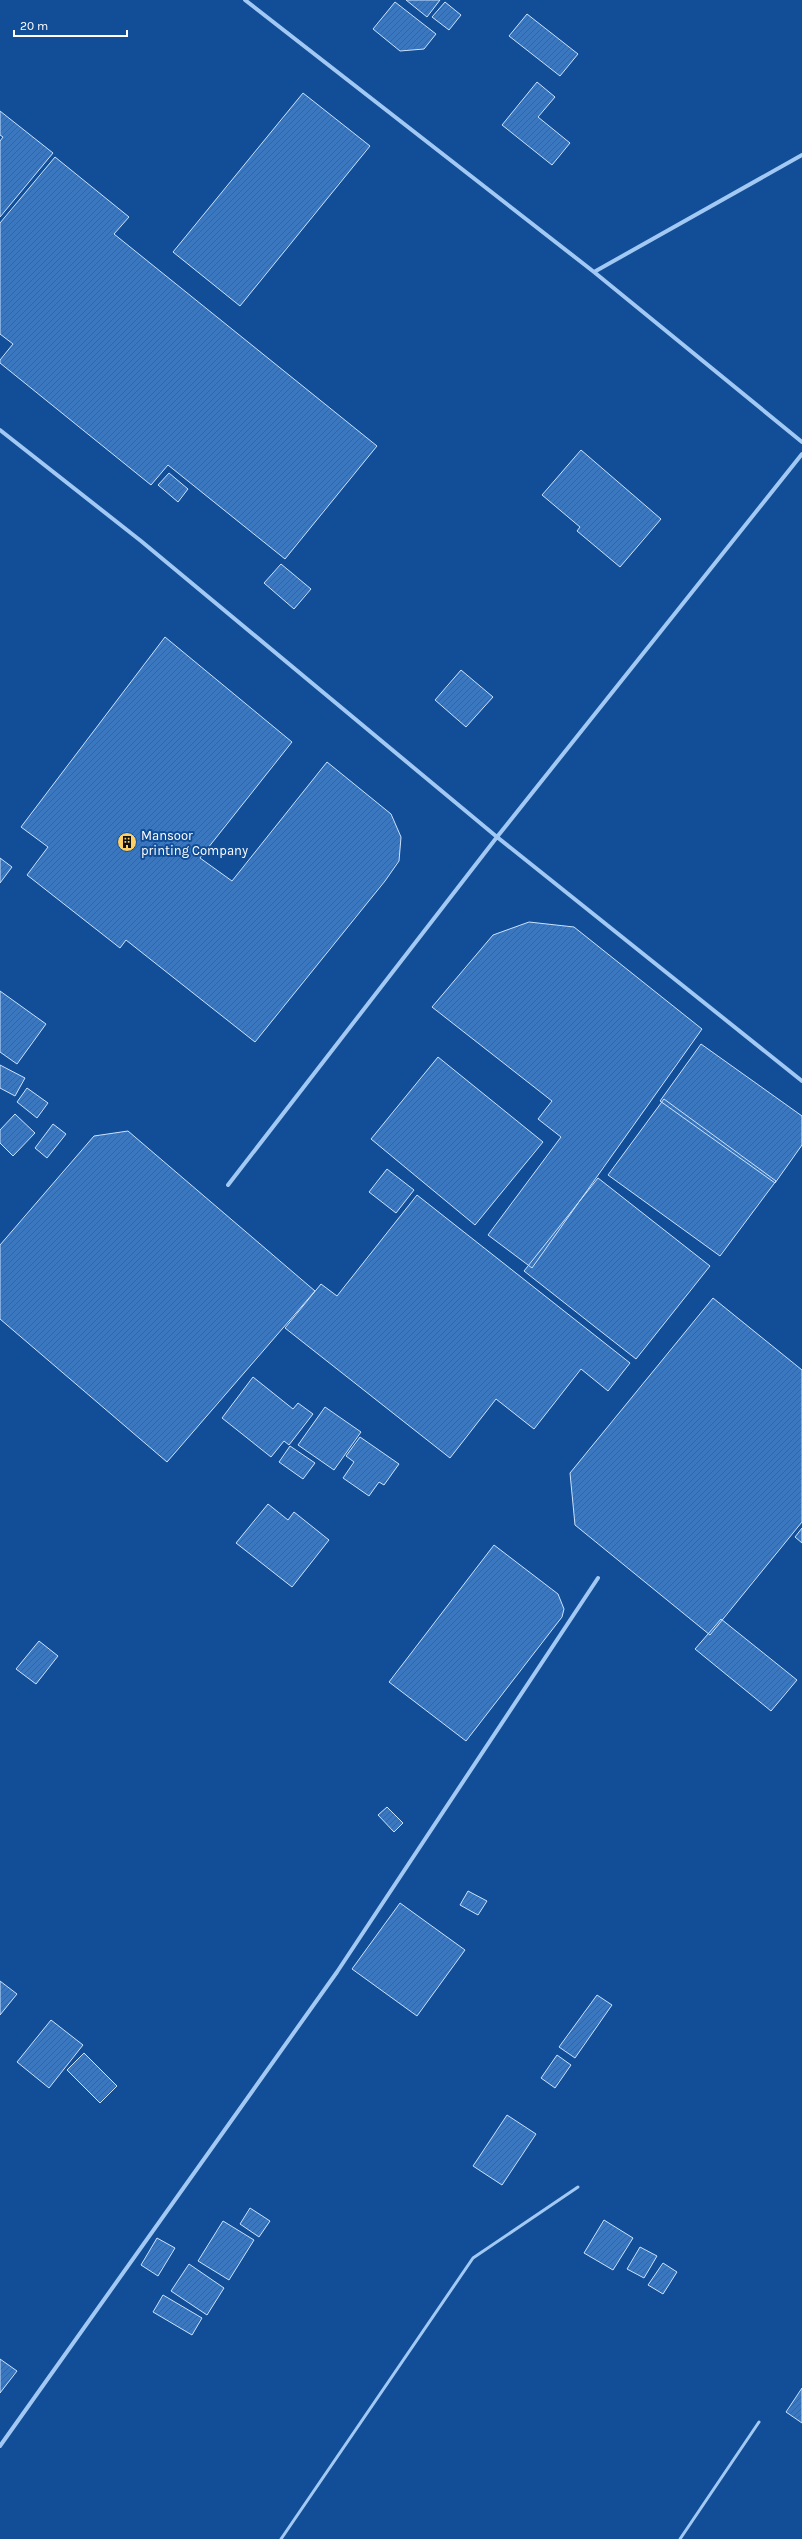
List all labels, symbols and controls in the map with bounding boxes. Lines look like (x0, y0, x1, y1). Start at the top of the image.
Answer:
scale bar (14, 12, 127, 38)
text: 20 m (20, 19, 48, 33)
place label: Mansoor printing Company (141, 828, 248, 858)
building icon: Mansoor printing Company (116, 831, 138, 853)

